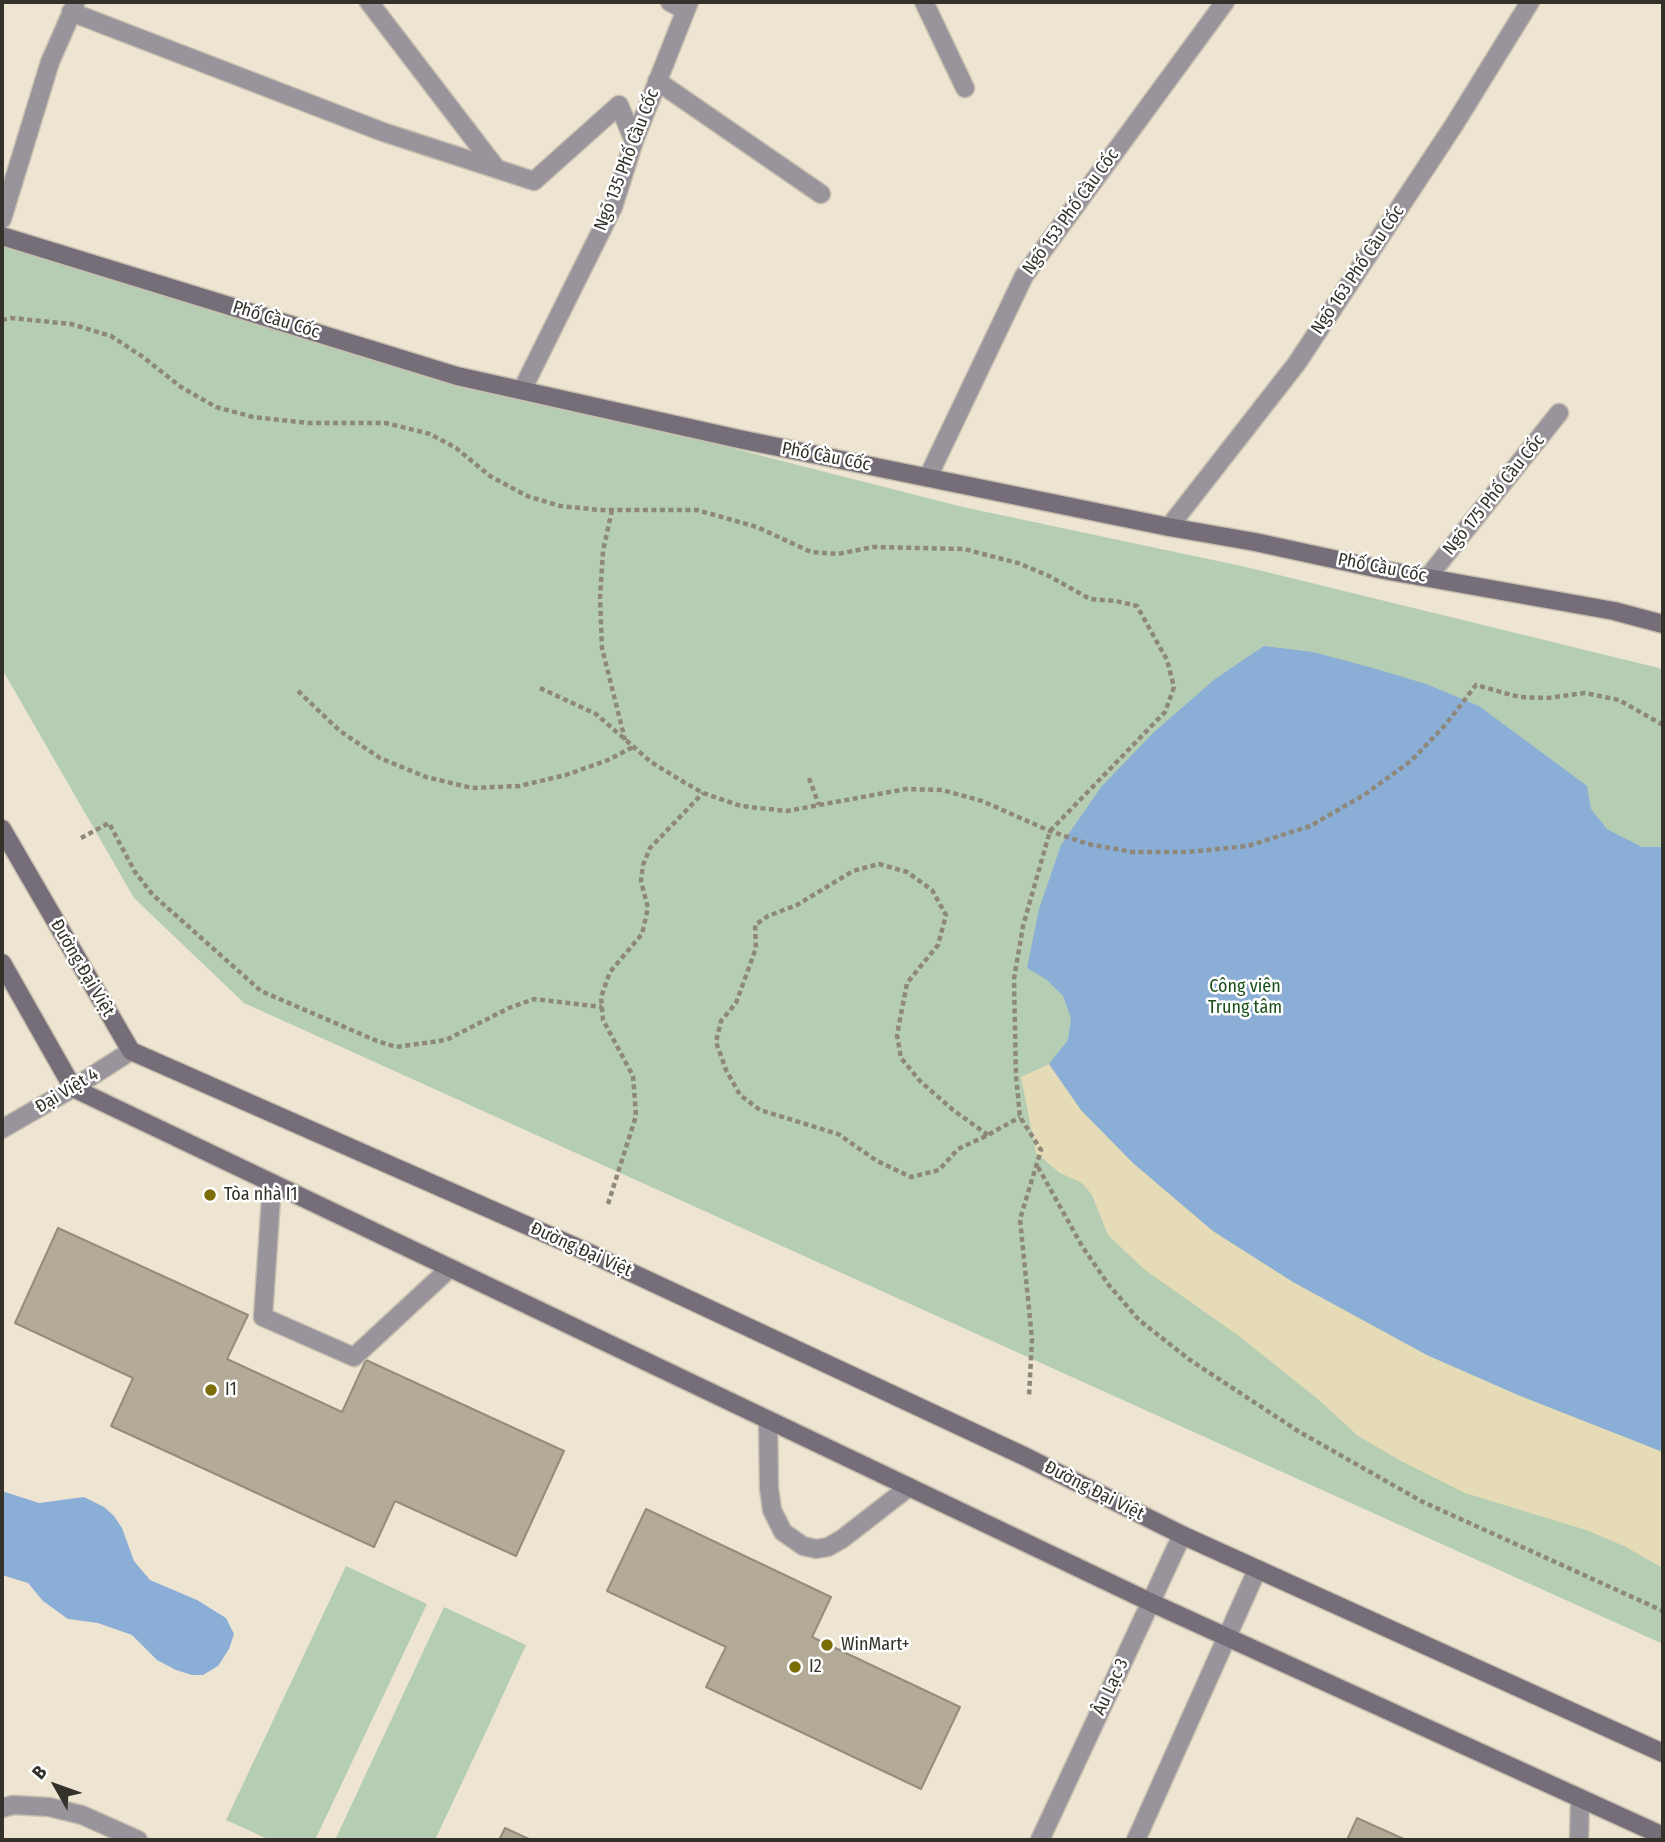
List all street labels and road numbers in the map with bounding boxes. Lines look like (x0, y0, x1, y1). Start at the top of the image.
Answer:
street label: Ngõ 135 Phố Cầu Cốc (590, 86, 664, 234)
street label: Ngõ 153 Phố Cầu Cốc (1018, 145, 1124, 279)
street label: Ngõ 163 Phố Cầu Cốc (1307, 202, 1409, 338)
street label: Phố Cầu Cốc (230, 297, 322, 343)
street label: Ngõ 175 Phố Cầu Cốc (1439, 430, 1549, 560)
street label: Phố Cầu Cốc (780, 438, 872, 476)
street label: Phố Cầu Cốc (1336, 549, 1428, 587)
street label: Đường Đại Việt (45, 916, 119, 1020)
street label: Đại Việt 4 (32, 1064, 102, 1118)
street label: Đường Đại Việt (527, 1218, 635, 1282)
street label: Đường Đại Việt (1041, 1457, 1147, 1525)
street label: Âu Lạc 3 (1089, 1655, 1133, 1719)

